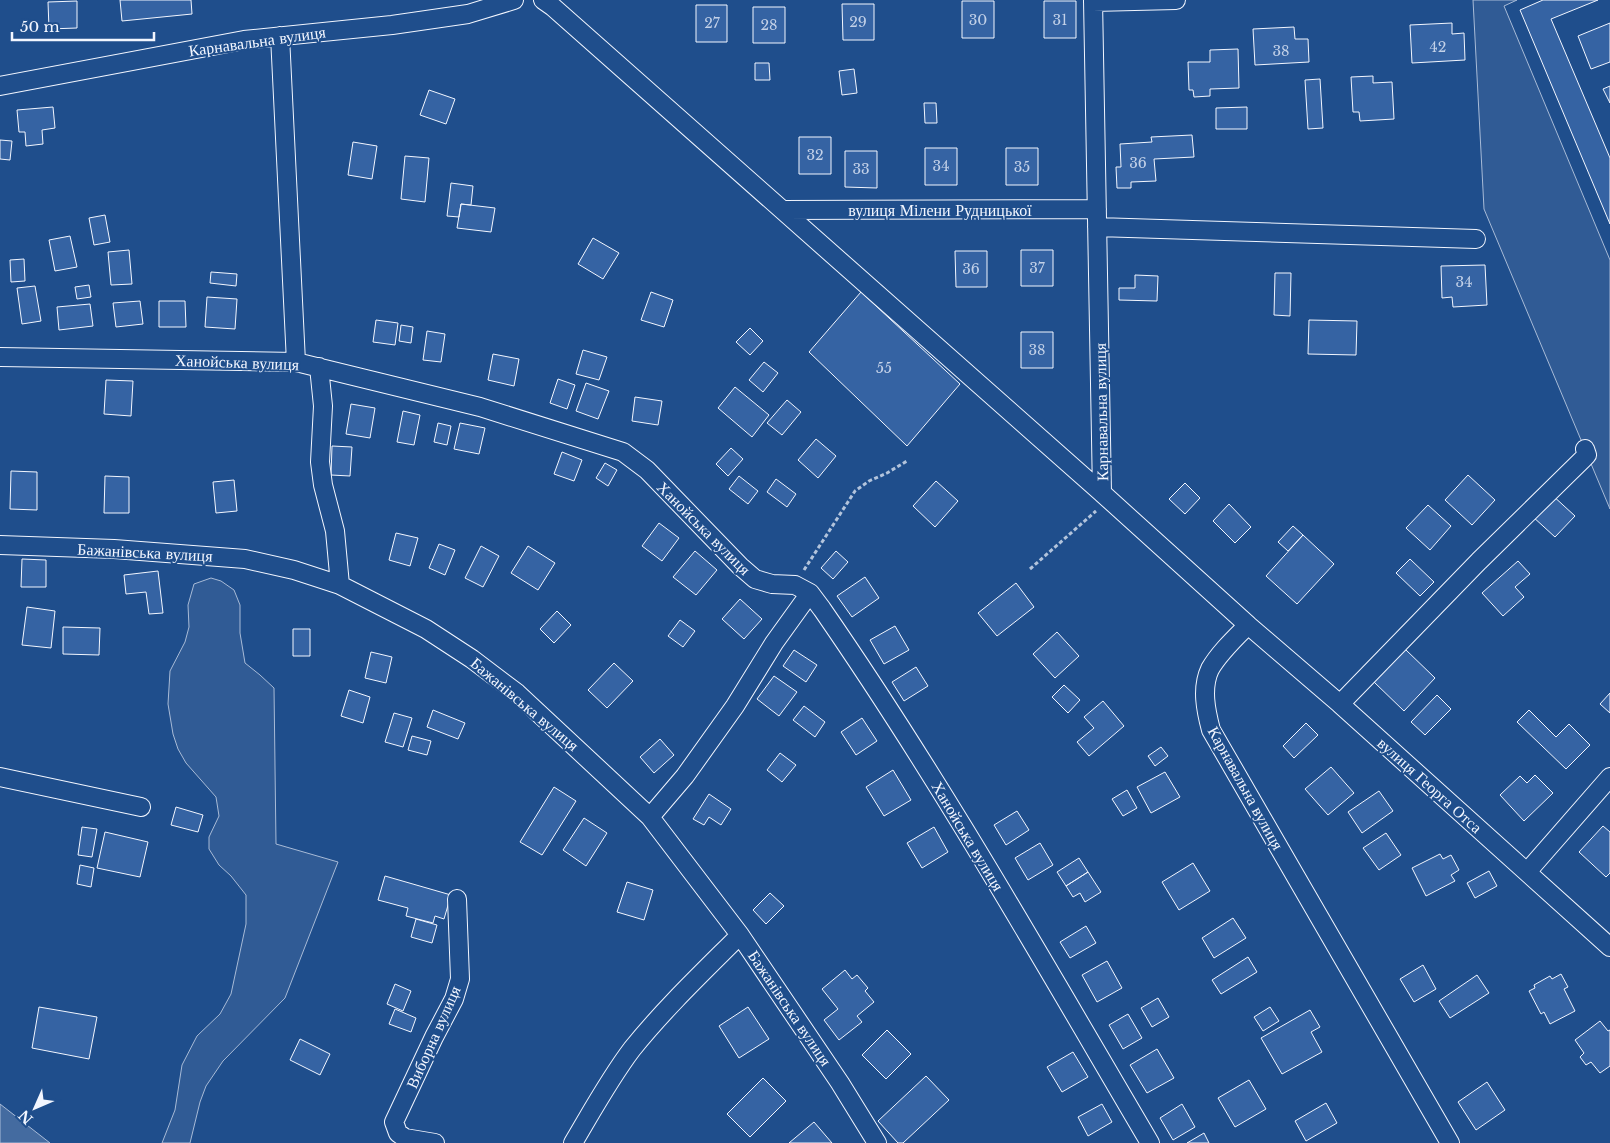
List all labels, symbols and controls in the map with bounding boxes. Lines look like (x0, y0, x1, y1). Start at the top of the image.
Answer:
scale bar (12, 10, 155, 42)
house number: 30 (969, 11, 987, 29)
house number: 31 (1053, 11, 1067, 29)
house number: 29 (849, 13, 867, 31)
house number: 27 (704, 14, 721, 32)
house number: 28 (760, 16, 778, 34)
text: 50 m (20, 17, 60, 36)
street label: Карнавальна вулиця (187, 21, 327, 61)
house number: 42 (1430, 38, 1446, 56)
house number: 38 (1272, 42, 1290, 60)
house number: 32 (806, 146, 824, 164)
house number: 36 (1129, 154, 1147, 172)
house number: 34 (933, 157, 949, 175)
house number: 35 (1014, 158, 1030, 176)
house number: 33 (852, 160, 870, 178)
street label: вулиця Мілени Рудницької (848, 200, 1032, 220)
house number: 37 (1029, 259, 1046, 277)
house number: 36 (962, 260, 980, 278)
house number: 34 (1456, 273, 1472, 291)
house number: 38 (1028, 341, 1046, 359)
street label: Карнавальна вулиця (1090, 342, 1112, 481)
street label: Ханойська вулиця (175, 350, 300, 374)
house number: 55 (876, 359, 892, 377)
street label: Ханойська вулиця (653, 477, 755, 579)
street label: Бажанівська вулиця (77, 538, 214, 566)
street label: Бажанівська вулиця (467, 653, 584, 756)
street label: Карнавальна вулиця (1204, 723, 1289, 854)
street label: вулиця Георга Отса (1374, 733, 1486, 837)
street label: Ханойська вулиця (927, 778, 1009, 895)
street label: Бажанівська вулиця (744, 946, 836, 1070)
street label: Виборна вулиця (401, 982, 465, 1091)
north arrow (10, 1083, 60, 1133)
text: N (15, 1106, 37, 1128)

